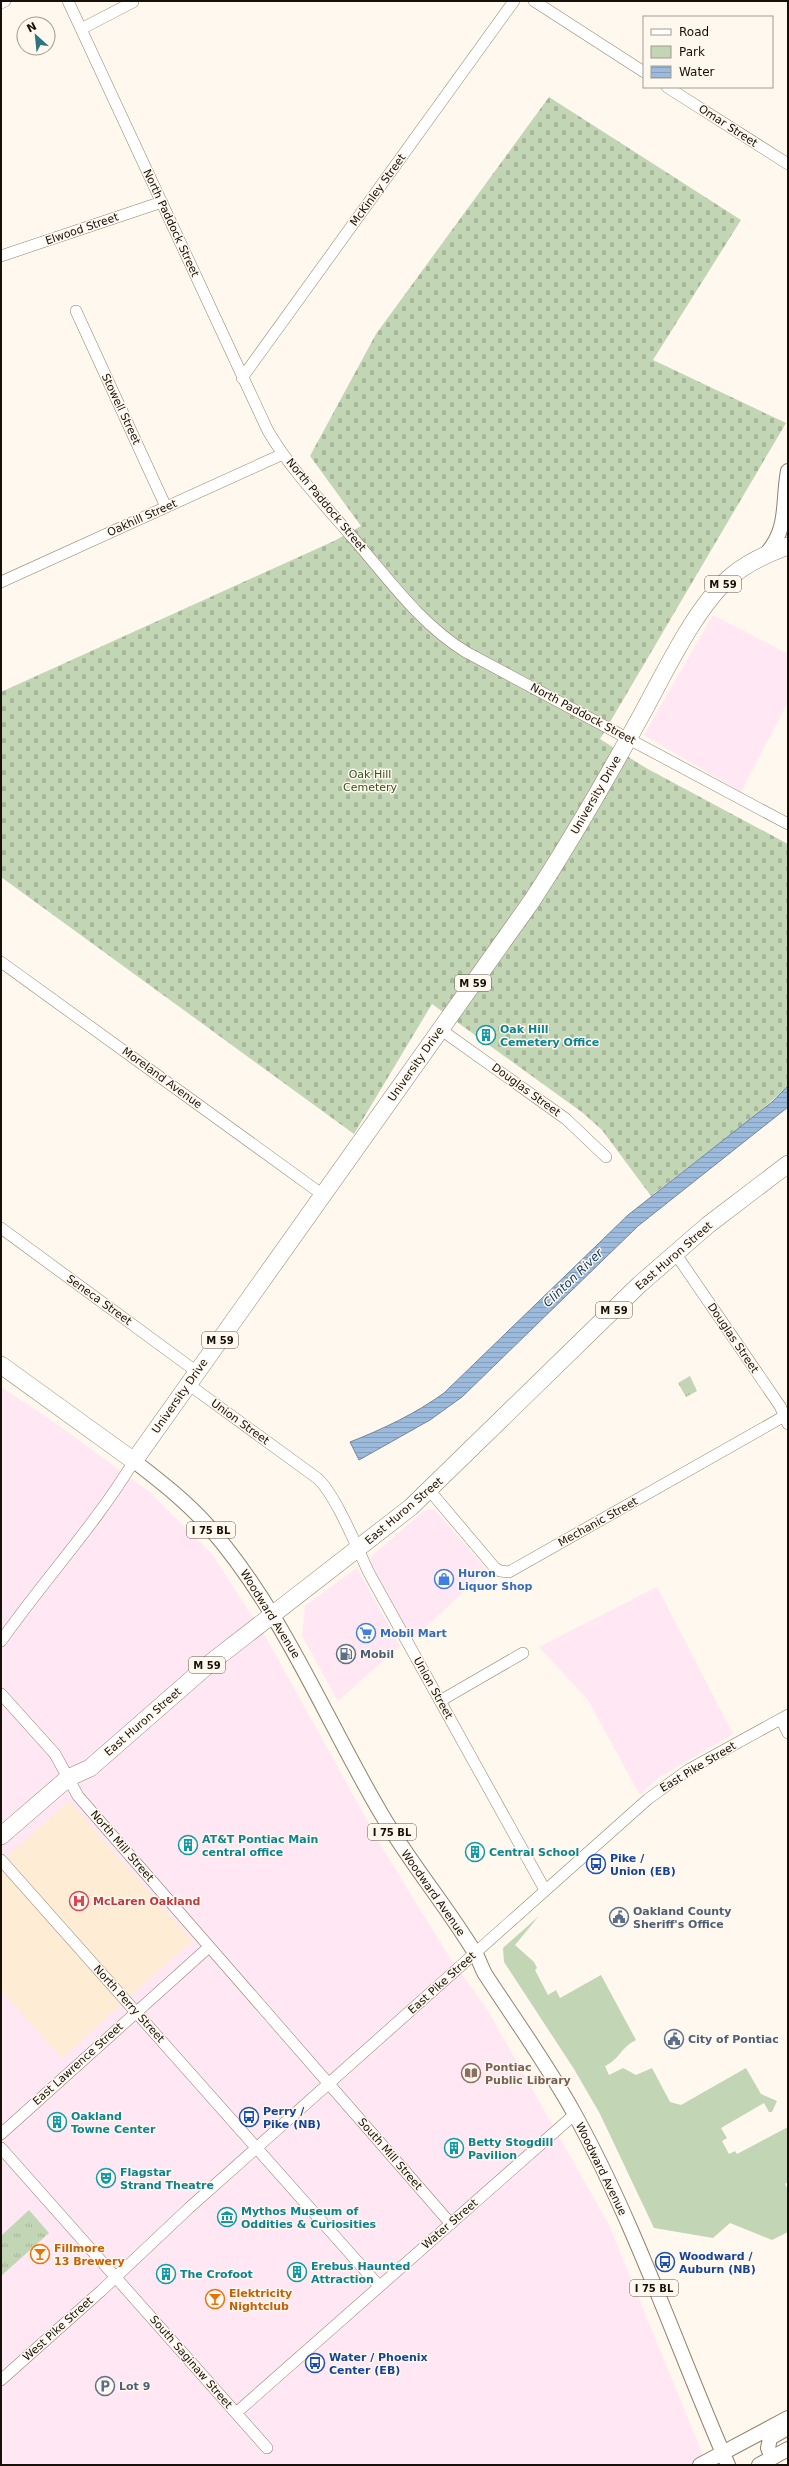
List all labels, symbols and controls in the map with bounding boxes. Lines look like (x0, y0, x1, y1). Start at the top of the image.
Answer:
north arrow (16, 16, 56, 56)
legend (643, 16, 773, 88)
text: N (25, 20, 39, 35)
text: Road (679, 25, 709, 39)
text: Park (679, 45, 705, 59)
text: Water (679, 65, 715, 79)
street label: Omar Street (696, 102, 760, 150)
street label: McKinley Street (347, 151, 409, 229)
street label: North Paddock Street (140, 167, 202, 279)
street label: Elwood Street (44, 210, 121, 248)
street label: Stowell Street (99, 371, 143, 447)
street label: North Paddock Street (283, 456, 369, 555)
street label: Oakhill Street (105, 497, 179, 539)
road number: M 59 (705, 576, 741, 592)
street label: North Paddock Street (528, 681, 638, 748)
street label: University Drive (568, 753, 624, 836)
park label: Oak Hill Cemetery (343, 768, 398, 794)
road number: M 59 (455, 975, 491, 991)
place label: Oak Hill Cemetery Office (500, 1023, 599, 1049)
street label: University Drive (385, 1024, 447, 1104)
building icon: Oak Hill Cemetery Office (475, 1024, 497, 1046)
street label: Moreland Avenue (120, 1045, 205, 1111)
street label: Douglas Street (489, 1061, 563, 1120)
street label: East Huron Street (633, 1219, 716, 1293)
water label: Clinton River (540, 1245, 606, 1310)
street label: Seneca Street (64, 1272, 135, 1328)
street label: Douglas Street (705, 1301, 762, 1376)
road number: M 59 (596, 1302, 632, 1318)
road number: M 59 (202, 1332, 238, 1348)
street label: University Drive (149, 1356, 211, 1436)
street label: Union Street (208, 1397, 272, 1448)
street label: East Huron Street (363, 1474, 446, 1547)
street label: Mechanic Street (556, 1494, 641, 1549)
road number: I 75 BL (187, 1522, 235, 1538)
street label: Woodward Avenue (237, 1567, 303, 1661)
place label: Huron Liquor Shop (458, 1567, 533, 1593)
shop icon: Huron Liquor Shop (433, 1568, 455, 1590)
supermarket icon: Mobil Mart (355, 1622, 377, 1644)
place label: Mobil Mart (380, 1627, 447, 1640)
fuel station icon: Mobil (335, 1643, 357, 1665)
place label: Mobil (360, 1648, 394, 1661)
street label: Union Street (411, 1655, 456, 1722)
road number: M 59 (189, 1657, 225, 1673)
street label: East Huron Street (102, 1685, 185, 1759)
street label: East Pike Street (658, 1739, 739, 1795)
street label: North Mill Street (88, 1808, 157, 1885)
road number: I 75 BL (368, 1824, 416, 1840)
place label: AT&T Pontiac Main central office (202, 1833, 318, 1859)
building icon: AT&T Pontiac Main central office (177, 1834, 199, 1856)
building icon: Central School (464, 1841, 486, 1863)
place label: Central School (489, 1846, 579, 1859)
street label: Woodward Avenue (398, 1847, 468, 1939)
place label: Pike / Union (EB) (610, 1852, 676, 1878)
bus stop icon: Pike / Union (EB) (585, 1853, 607, 1875)
hospital icon: McLaren Oakland (68, 1890, 90, 1912)
place label: McLaren Oakland (93, 1895, 200, 1908)
place label: Oakland County Sheriff's Office (633, 1905, 732, 1931)
public building icon: Oakland County Sheriff's Office (608, 1906, 630, 1928)
street label: East Pike Street (406, 1949, 479, 2017)
street label: North Perry Street (91, 1963, 168, 2046)
street label: East Lawrence Street (30, 2020, 126, 2108)
public building icon: City of Pontiac (663, 2028, 685, 2050)
place label: City of Pontiac (688, 2033, 779, 2046)
place label: Pontiac Public Library (485, 2061, 571, 2087)
library icon: Pontiac Public Library (460, 2062, 482, 2084)
place label: Perry / Pike (NB) (263, 2105, 321, 2131)
bus stop icon: Perry / Pike (NB) (238, 2106, 260, 2128)
place label: Oakland Towne Center (71, 2110, 156, 2136)
building icon: Oakland Towne Center (46, 2111, 68, 2133)
street label: South Mill Street (355, 2115, 425, 2193)
street label: Woodward Avenue (573, 2120, 629, 2218)
place label: Betty Stogdill Pavilion (468, 2136, 553, 2162)
building icon: Betty Stogdill Pavilion (443, 2137, 465, 2159)
place label: Flagstar Strand Theatre (120, 2166, 214, 2192)
theatre icon: Flagstar Strand Theatre (95, 2167, 117, 2189)
street label: Water Street (420, 2196, 481, 2252)
place label: Mythos Museum of Oddities & Curiosities (241, 2205, 377, 2231)
museum icon: Mythos Museum of Oddities & Curiosities (216, 2206, 238, 2228)
place label: Fillmore 13 Brewery (54, 2242, 125, 2268)
bar icon: Fillmore 13 Brewery (29, 2243, 51, 2265)
place label: Woodward / Auburn (NB) (679, 2250, 756, 2276)
bus stop icon: Woodward / Auburn (NB) (654, 2251, 676, 2273)
place label: Erebus Haunted Attraction (311, 2260, 410, 2286)
building icon: Erebus Haunted Attraction (286, 2261, 308, 2283)
building icon: The Crofoot (155, 2263, 177, 2285)
place label: The Crofoot (180, 2268, 253, 2281)
road number: I 75 BL (630, 2280, 678, 2296)
place label: Elektricity Nightclub (229, 2287, 292, 2313)
bar icon: Elektricity Nightclub (204, 2288, 226, 2310)
street label: West Pike Street (20, 2294, 96, 2364)
street label: South Saginaw Street (147, 2313, 235, 2412)
place label: Water / Phoenix Center (EB) (329, 2351, 428, 2377)
bus stop icon: Water / Phoenix Center (EB) (304, 2352, 326, 2374)
parking icon: Lot 9 (94, 2375, 116, 2397)
place label: Lot 9 (119, 2380, 150, 2393)

